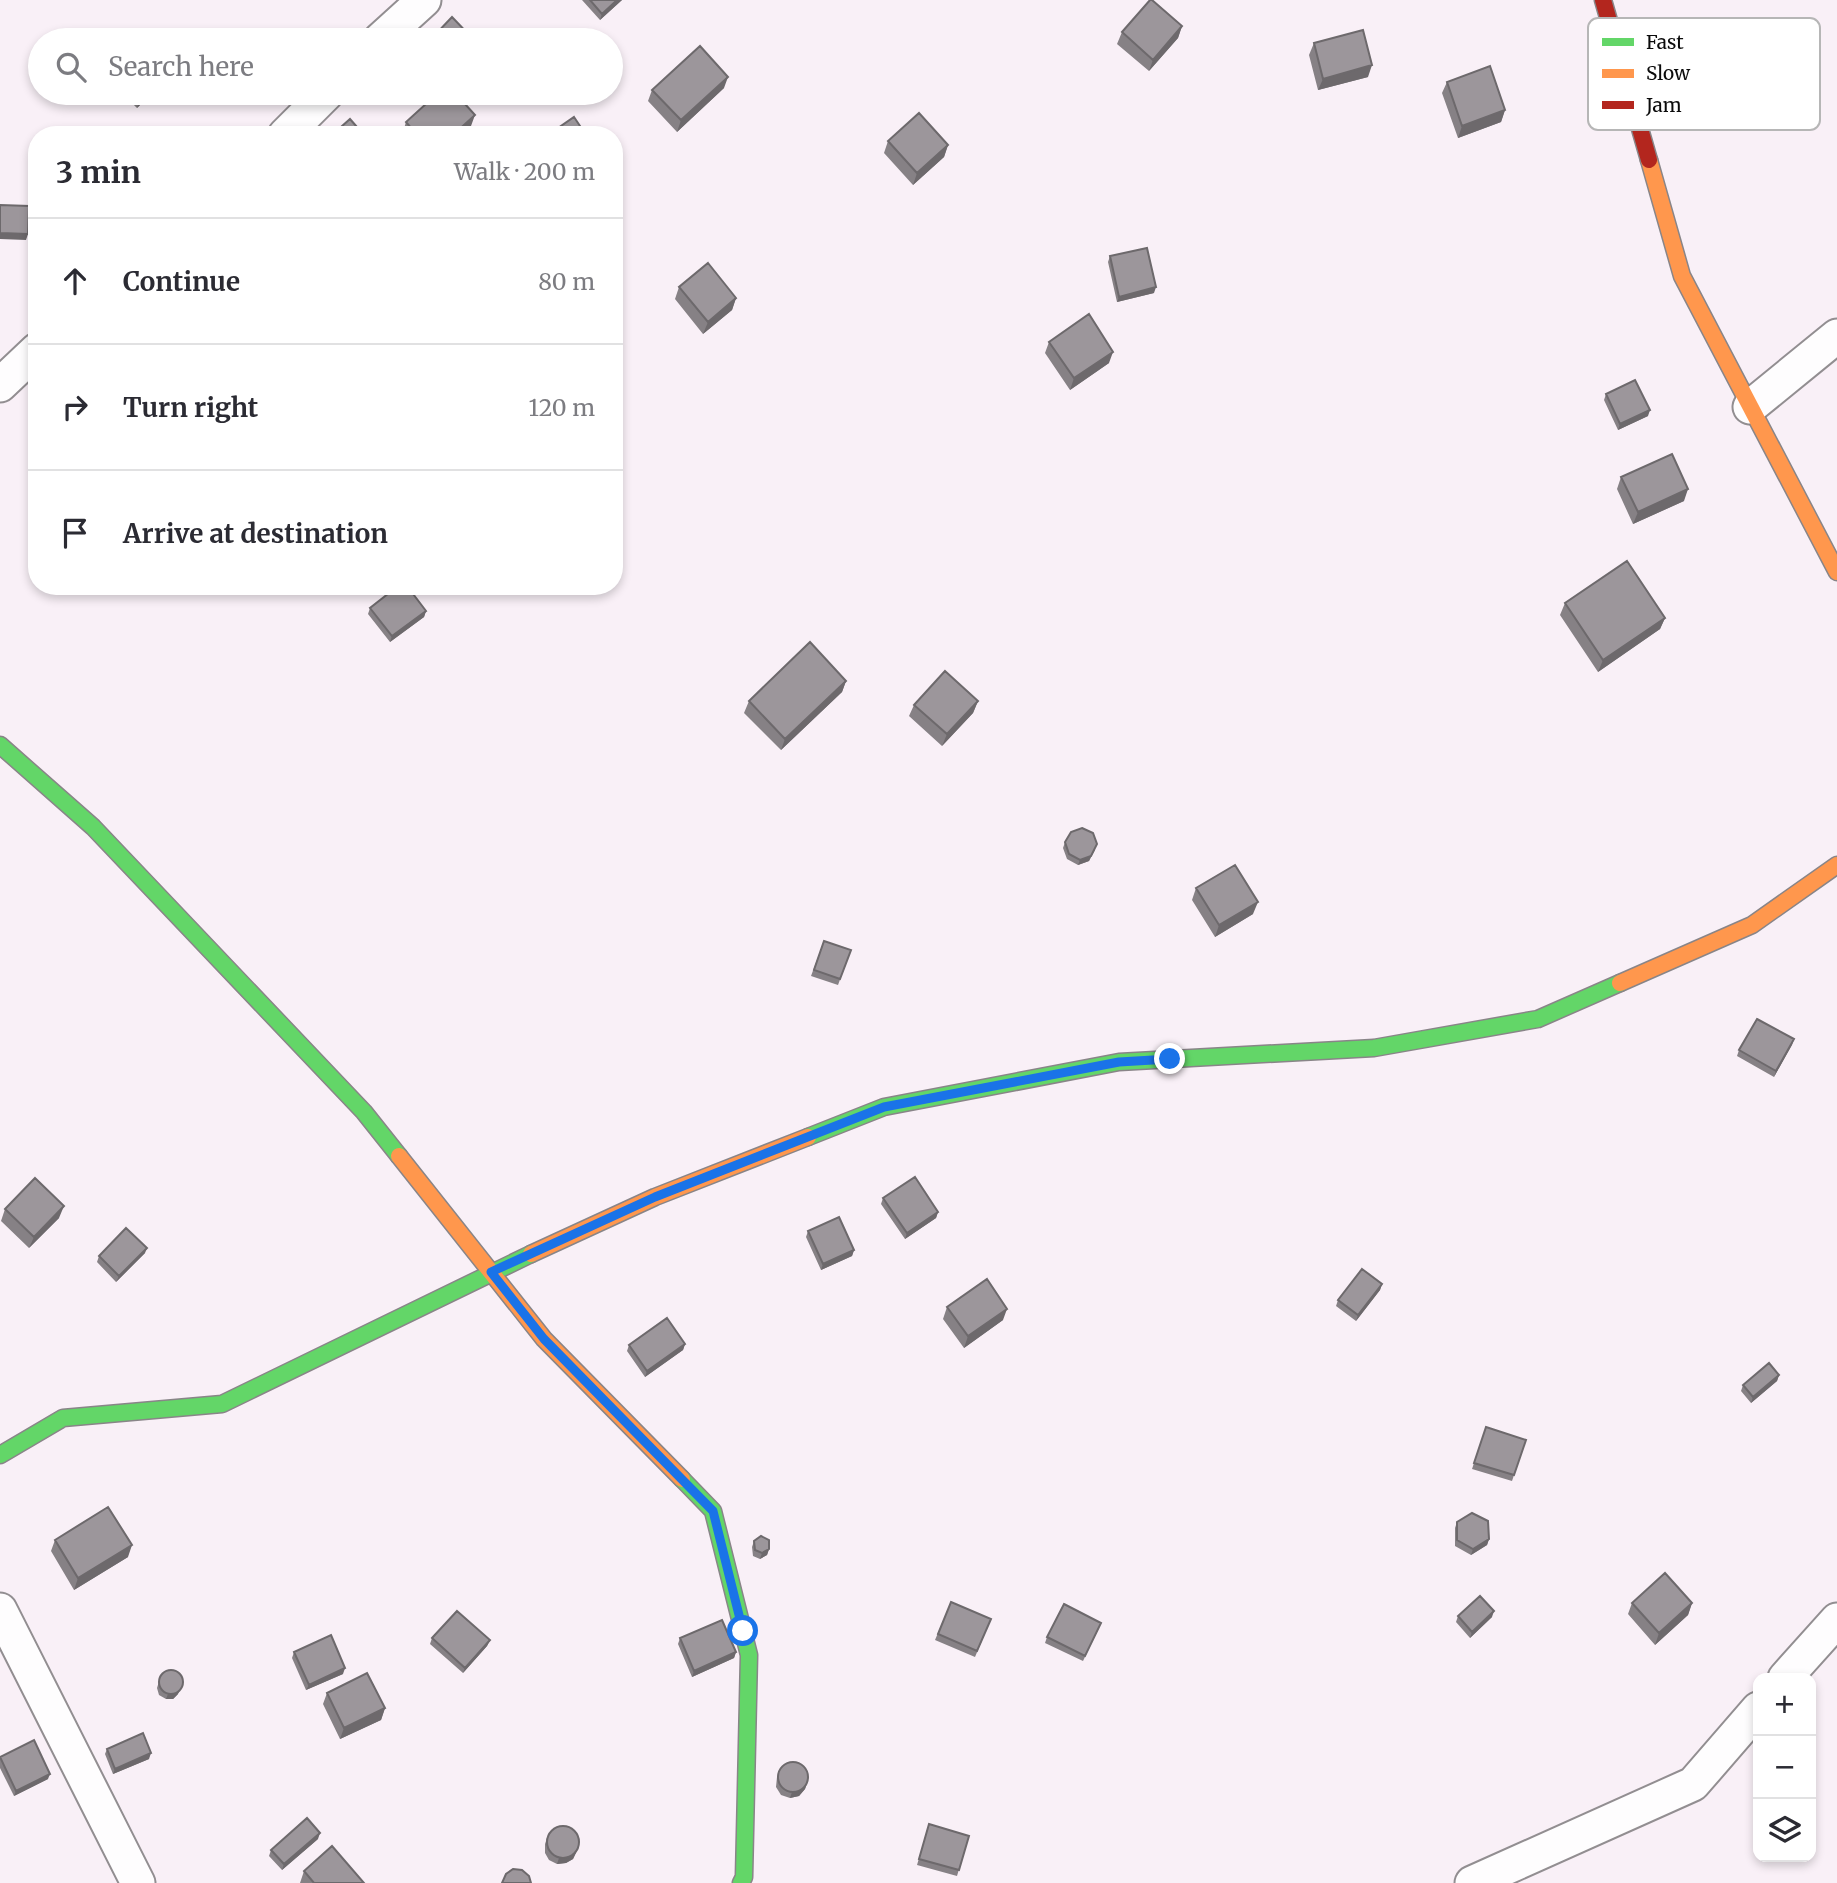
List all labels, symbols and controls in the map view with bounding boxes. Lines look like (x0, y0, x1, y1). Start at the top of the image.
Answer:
legend (1588, 18, 1820, 130)
search box (28, 28, 623, 105)
text: Fast (1646, 30, 1684, 54)
icon: search (52, 48, 90, 86)
text: Search here (108, 50, 254, 83)
text: Slow (1646, 61, 1691, 85)
text: Jam (1645, 93, 1682, 117)
text: 3 min (56, 153, 141, 191)
text: Walk · 200 m (454, 157, 595, 186)
icon: ahead (56, 262, 94, 300)
text: Continue (123, 265, 240, 298)
text: 80 m (538, 267, 595, 296)
icon: right (56, 388, 94, 426)
text: Turn right (123, 391, 258, 424)
text: 120 m (529, 393, 595, 422)
icon: arrive (56, 514, 94, 552)
text: Arrive at destination (123, 517, 388, 550)
route end (1154, 1043, 1185, 1074)
route start (727, 1615, 758, 1646)
map controls (1753, 1673, 1816, 1862)
button: + (1753, 1673, 1816, 1736)
button: − (1753, 1736, 1816, 1799)
button: layers (1753, 1799, 1816, 1862)

